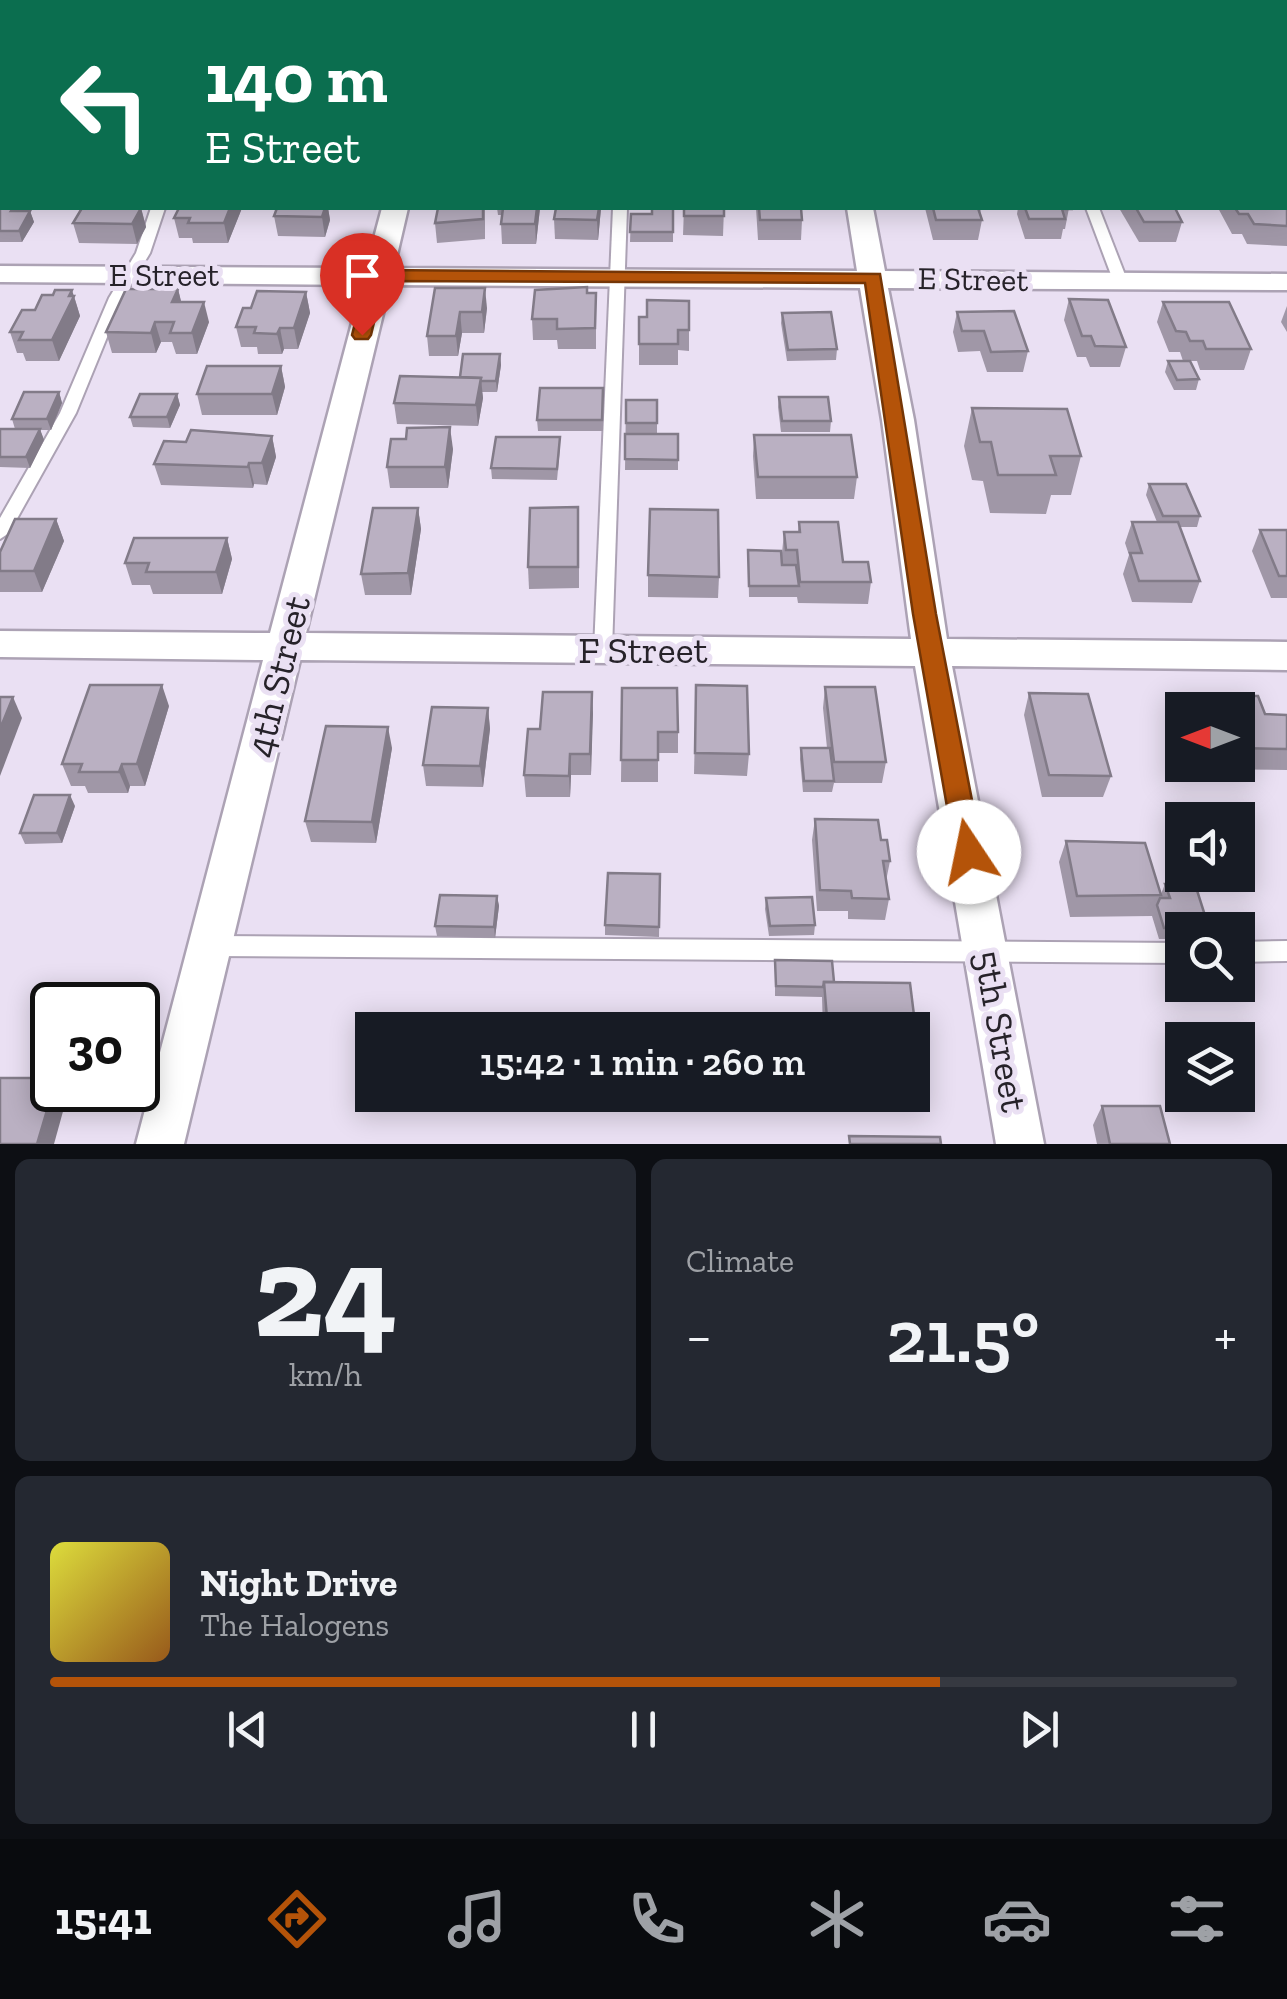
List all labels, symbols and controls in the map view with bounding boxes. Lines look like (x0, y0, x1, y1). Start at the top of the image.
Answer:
text: 140 m (205, 36, 388, 120)
icon: left (40, 40, 170, 170)
text: E Street (205, 121, 360, 175)
pin (320, 233, 405, 336)
icon: arrive (335, 248, 390, 303)
street label: E Street (109, 256, 219, 294)
street label: E Street (917, 259, 1029, 299)
street label: 4th Street (236, 591, 320, 761)
street label: F Street (578, 627, 708, 673)
north arrow (1165, 692, 1255, 782)
map controls (1165, 692, 1255, 1112)
position arrow (917, 800, 1021, 904)
button: sound (1165, 802, 1255, 892)
button: search (1165, 912, 1255, 1002)
street label: 5th Street (964, 947, 1038, 1115)
speed limit sign: 30 (30, 982, 160, 1112)
button: layers (1165, 1022, 1255, 1112)
text: 15:42 · 1 min · 260 m (480, 1039, 805, 1085)
text: 24 (254, 1213, 397, 1369)
text: Climate (686, 1242, 794, 1280)
text: 21.5° (886, 1291, 1039, 1381)
text: − (686, 1303, 712, 1369)
text: + (1214, 1303, 1237, 1369)
text: km/h (289, 1356, 362, 1394)
text: Night Drive (200, 1560, 397, 1606)
text: The Halogens (200, 1606, 389, 1644)
icon: previous (220, 1702, 275, 1757)
icon: pause (616, 1702, 671, 1757)
icon: next (1012, 1702, 1067, 1757)
icon: directions (262, 1884, 332, 1954)
icon: music (442, 1884, 512, 1954)
icon: phone (622, 1884, 692, 1954)
icon: climate (802, 1884, 872, 1954)
icon: car (982, 1884, 1052, 1954)
icon: filters (1162, 1884, 1232, 1954)
text: 15:41 (55, 1892, 152, 1946)

